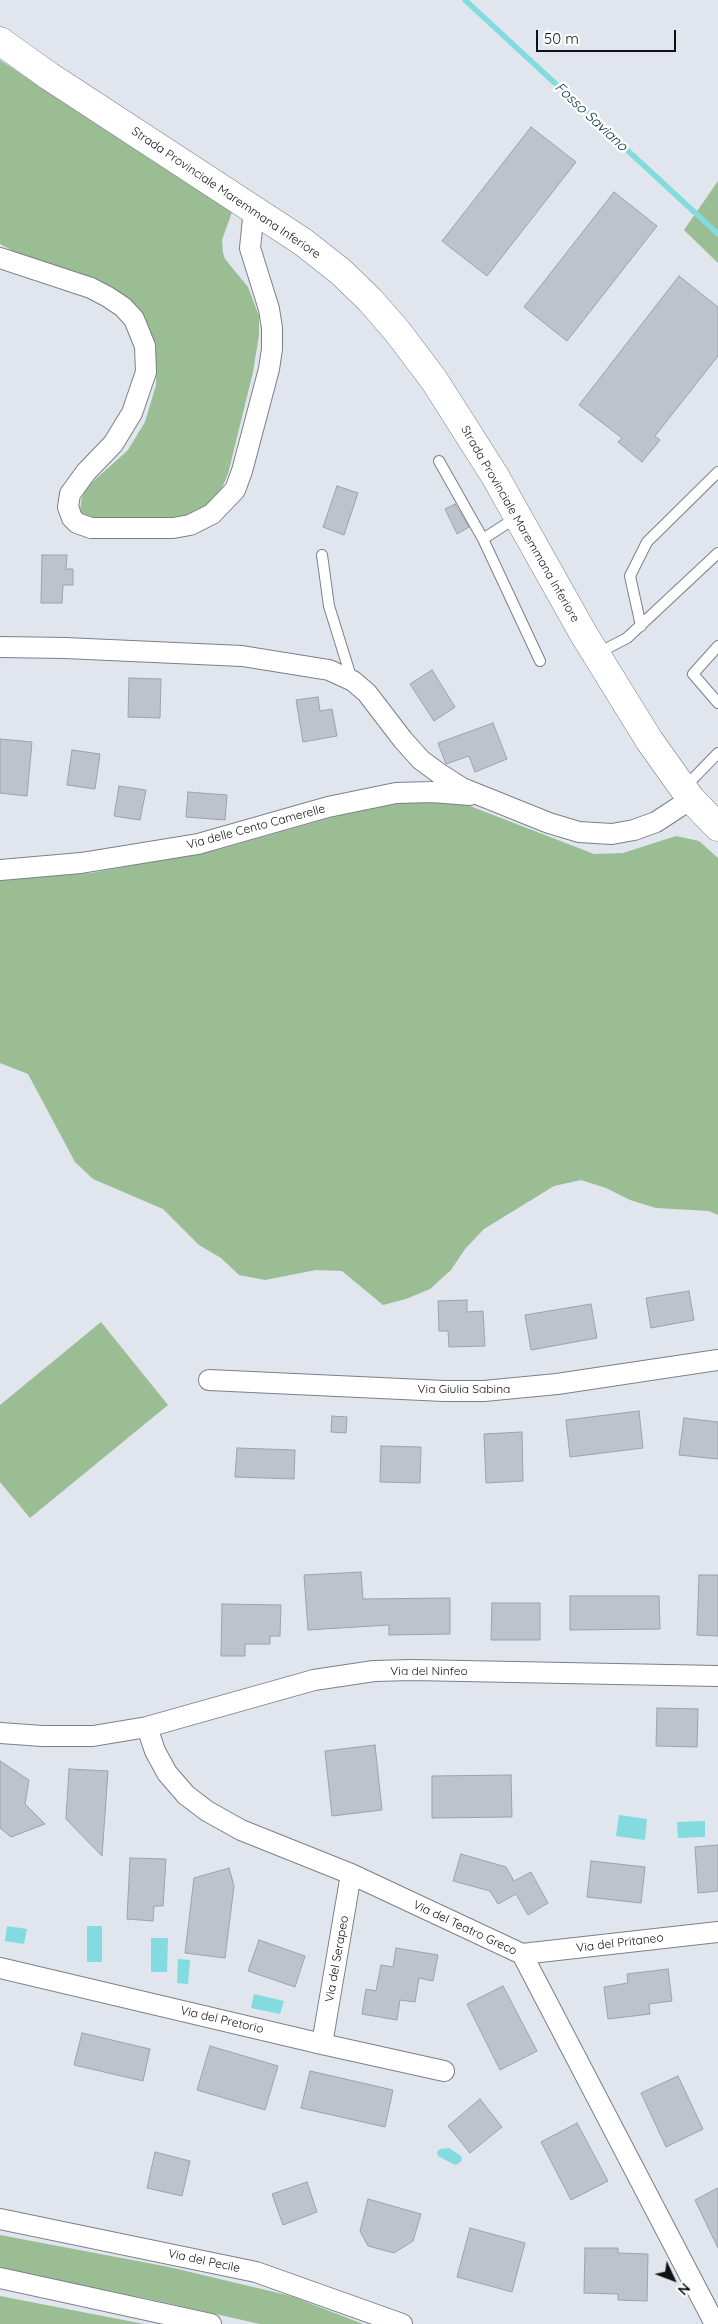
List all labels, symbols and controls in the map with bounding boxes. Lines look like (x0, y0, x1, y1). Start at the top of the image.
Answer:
scale bar (538, 20, 678, 52)
text: 50 m (544, 29, 579, 48)
water label: Fosso Saviano (551, 79, 631, 155)
street label: Strada Provinciale Maremmana Inferiore (129, 124, 323, 262)
street label: Strada Provinciale Maremmana Inferiore (458, 423, 582, 625)
street label: Via delle Cento Camerelle (185, 802, 327, 852)
street label: Via Giulia Sabina (418, 1382, 510, 1396)
street label: Via del Ninfeo (390, 1664, 468, 1678)
street label: Via del Teatro Greco (411, 1898, 519, 1958)
street label: Via del Serapeo (322, 1915, 352, 2003)
street label: Via del Pritaneo (576, 1931, 664, 1955)
street label: Via del Pretorio (179, 2003, 265, 2037)
street label: Via del Pecile (167, 2246, 241, 2276)
north arrow (648, 2254, 698, 2304)
text: N (674, 2279, 694, 2299)

